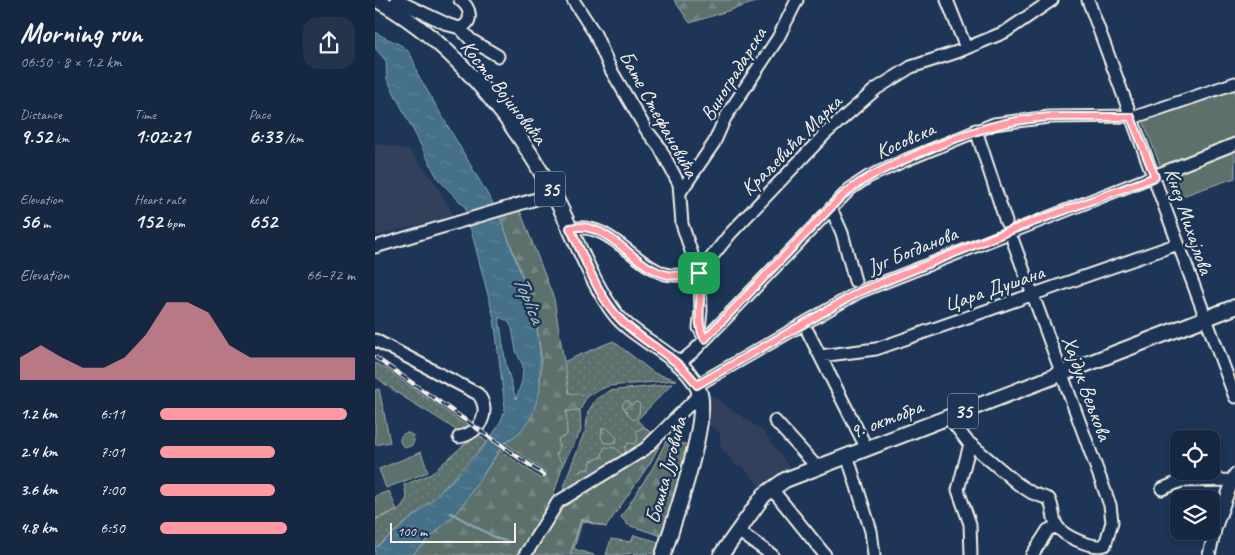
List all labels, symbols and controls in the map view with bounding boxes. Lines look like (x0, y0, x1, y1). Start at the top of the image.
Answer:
text: Morning run (20, 15, 142, 50)
button: share (303, 17, 355, 69)
street label: Виноградарска (694, 21, 773, 126)
street label: Косте Војиновића (455, 34, 554, 151)
street label: Бате Стефановића (613, 46, 706, 184)
text: 06:50 · 8 × 1.2 km (20, 52, 122, 72)
street label: Краљевића Марка (735, 87, 849, 201)
text: Distance (20, 106, 62, 123)
text: Time (134, 106, 156, 123)
text: Pace (249, 106, 270, 123)
street label: Косовска (871, 115, 941, 164)
text: 9.52 (20, 123, 52, 149)
text: 1:02:21 (134, 123, 190, 149)
text: 6:33 (249, 123, 282, 149)
text: km (52, 130, 69, 147)
text: /km (282, 130, 303, 147)
street label: Кнез Михајлова (1159, 164, 1220, 279)
road number: 35 (535, 172, 565, 206)
text: Elevation (20, 191, 63, 208)
text: Heart rate (134, 191, 185, 208)
text: kcal (249, 191, 267, 208)
text: 56 (20, 208, 39, 234)
text: 152 (134, 208, 162, 234)
text: 652 (249, 208, 277, 234)
text: m (39, 215, 50, 232)
text: bpm (162, 215, 185, 232)
street label: Југ Богданова (862, 220, 962, 280)
pin (678, 252, 720, 294)
street label: Цара Душана (941, 258, 1049, 317)
icon: arrive (685, 259, 713, 287)
text: Elevation (20, 265, 69, 285)
text: 66–72 m (306, 265, 355, 285)
water label: Toplica (507, 271, 553, 330)
street label: Хајдук Вељкова (1056, 332, 1119, 445)
street label: 9. октобра (846, 392, 928, 445)
road number: 35 (948, 394, 978, 428)
text: 1.2 km (20, 404, 57, 424)
text: 6:11 (100, 404, 125, 424)
street label: Бошка Југовића (639, 412, 693, 526)
map controls (1170, 430, 1220, 540)
button: locate (1170, 430, 1220, 480)
text: 2.4 km (20, 442, 57, 462)
text: 7:01 (100, 442, 125, 462)
text: 3.6 km (20, 480, 58, 500)
text: 7:00 (100, 480, 125, 500)
button: layers (1170, 490, 1220, 540)
text: 4.8 km (20, 518, 57, 538)
text: 6:50 (100, 518, 125, 538)
scale bar (390, 520, 516, 543)
text: 100 m (397, 523, 427, 540)

